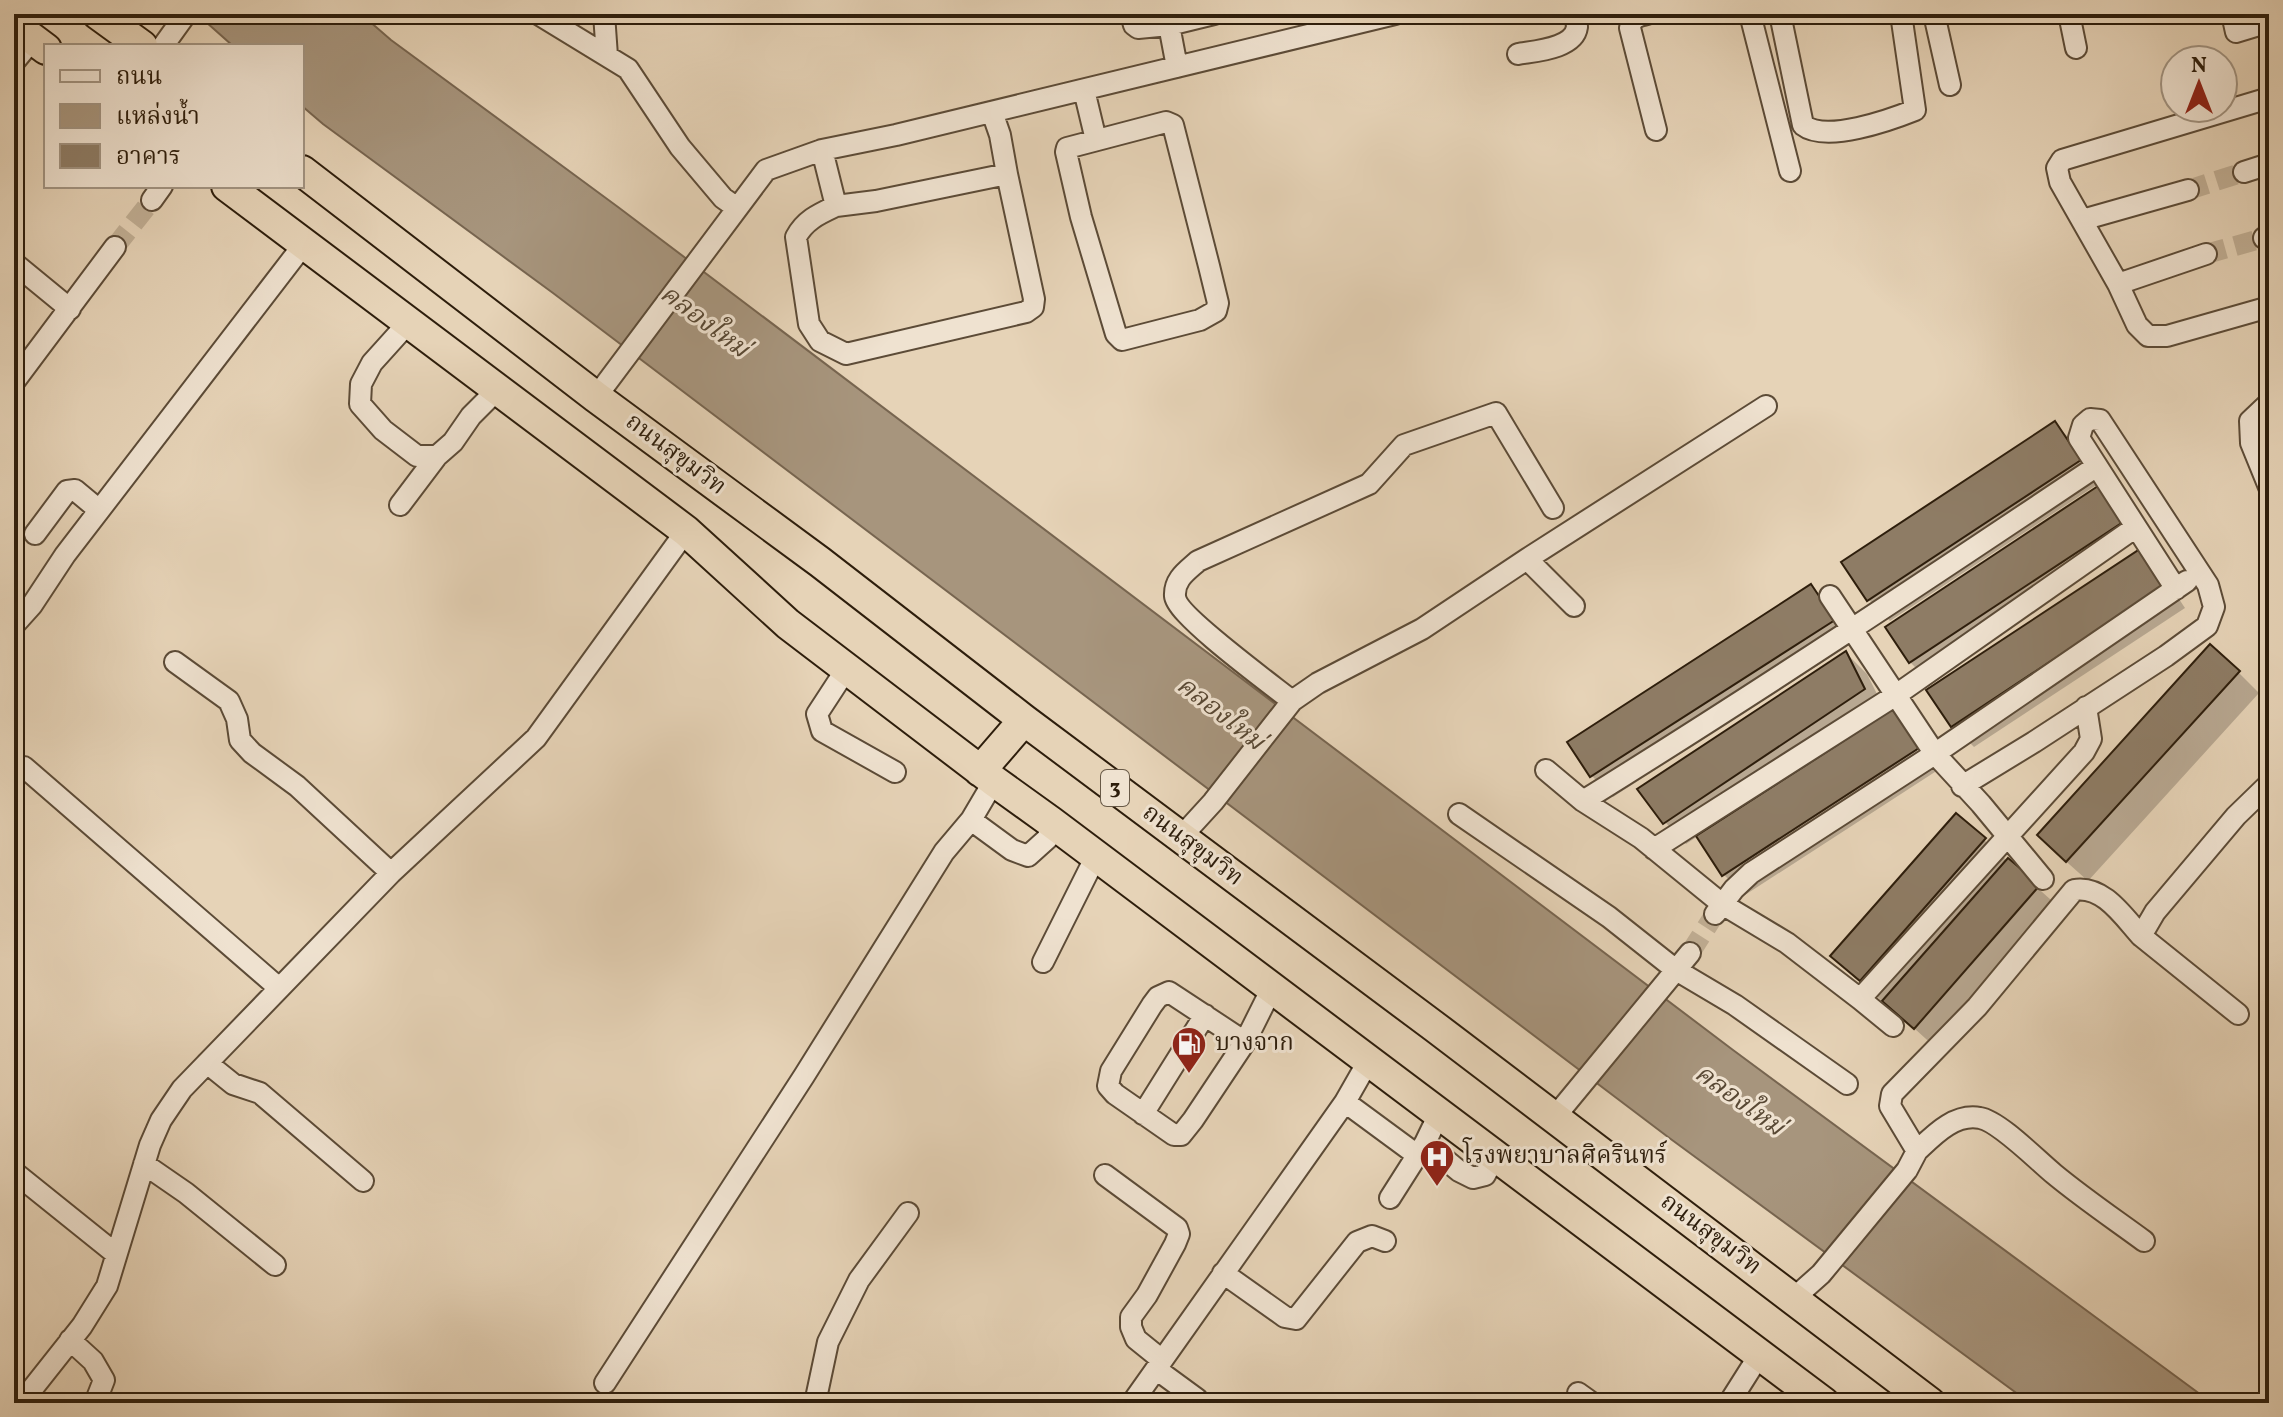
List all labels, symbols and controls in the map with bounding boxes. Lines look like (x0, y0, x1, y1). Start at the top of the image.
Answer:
legend (44, 44, 304, 188)
north arrow (2159, 44, 2239, 124)
text: N (2191, 51, 2207, 82)
text: ถนน (116, 61, 162, 95)
text: แหล่งน้ำ (116, 98, 200, 135)
text: อาคาร (116, 141, 181, 175)
water label: คลองใหม่ (652, 275, 760, 370)
street label: ถนนสุขุมวิท (618, 406, 732, 504)
water label: คลองใหม่ (1168, 667, 1276, 762)
road number: 3 (1101, 770, 1129, 806)
street label: ถนนสุขุมวิท (1135, 797, 1249, 895)
fuel station icon: บางจาก (1170, 1025, 1208, 1075)
place label: บางจาก (1215, 1027, 1294, 1061)
water label: คลองใหม่ (1687, 1055, 1795, 1148)
place label: โรงพยาบาลศิครินทร์ (1462, 1137, 1667, 1174)
hospital icon: โรงพยาบาลศิครินทร์ (1418, 1138, 1456, 1188)
street label: ถนนสุขุมวิท (1653, 1186, 1767, 1284)

